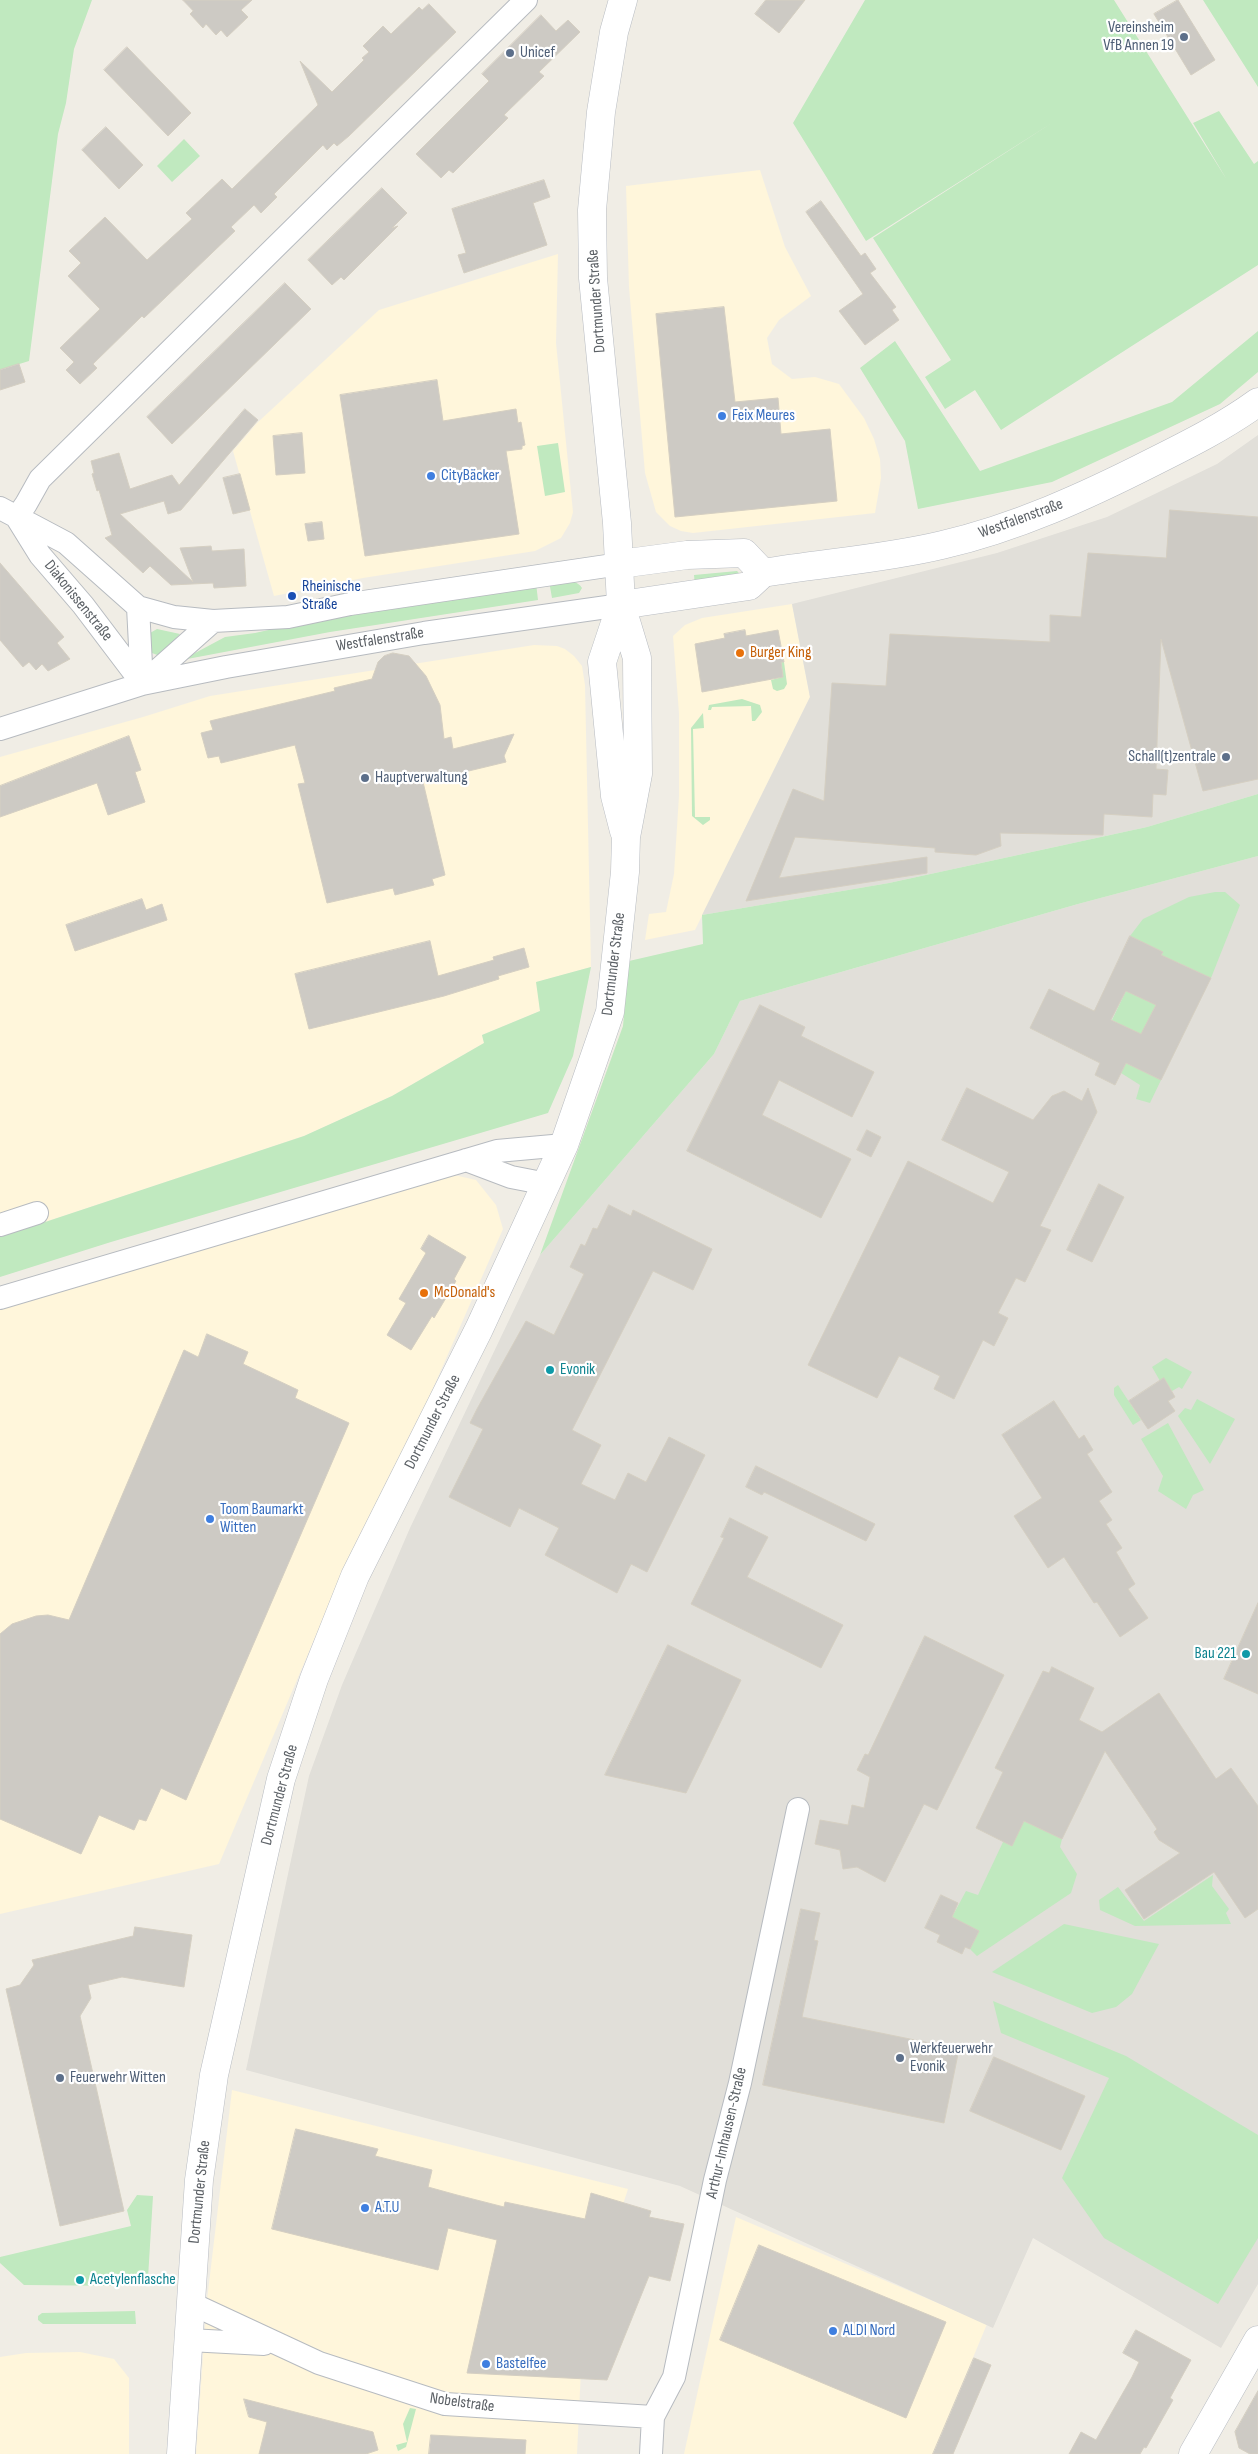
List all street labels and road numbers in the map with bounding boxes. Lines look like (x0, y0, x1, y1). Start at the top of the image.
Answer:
street label: Dortmunder Straße (584, 249, 610, 353)
street label: Westfalenstraße (976, 495, 1066, 543)
street label: Diakonissenstraße (40, 557, 116, 645)
street label: Westfalenstraße (335, 624, 425, 656)
street label: Dortmunder Straße (598, 911, 630, 1017)
street label: Dortmunder Straße (401, 1371, 465, 1473)
street label: Dortmunder Straße (257, 1742, 303, 1848)
street label: Arthur-Imhausen-Straße (703, 2066, 751, 2200)
street label: Dortmunder Straße (185, 2139, 215, 2245)
street label: Nobelstraße (428, 2389, 496, 2417)

